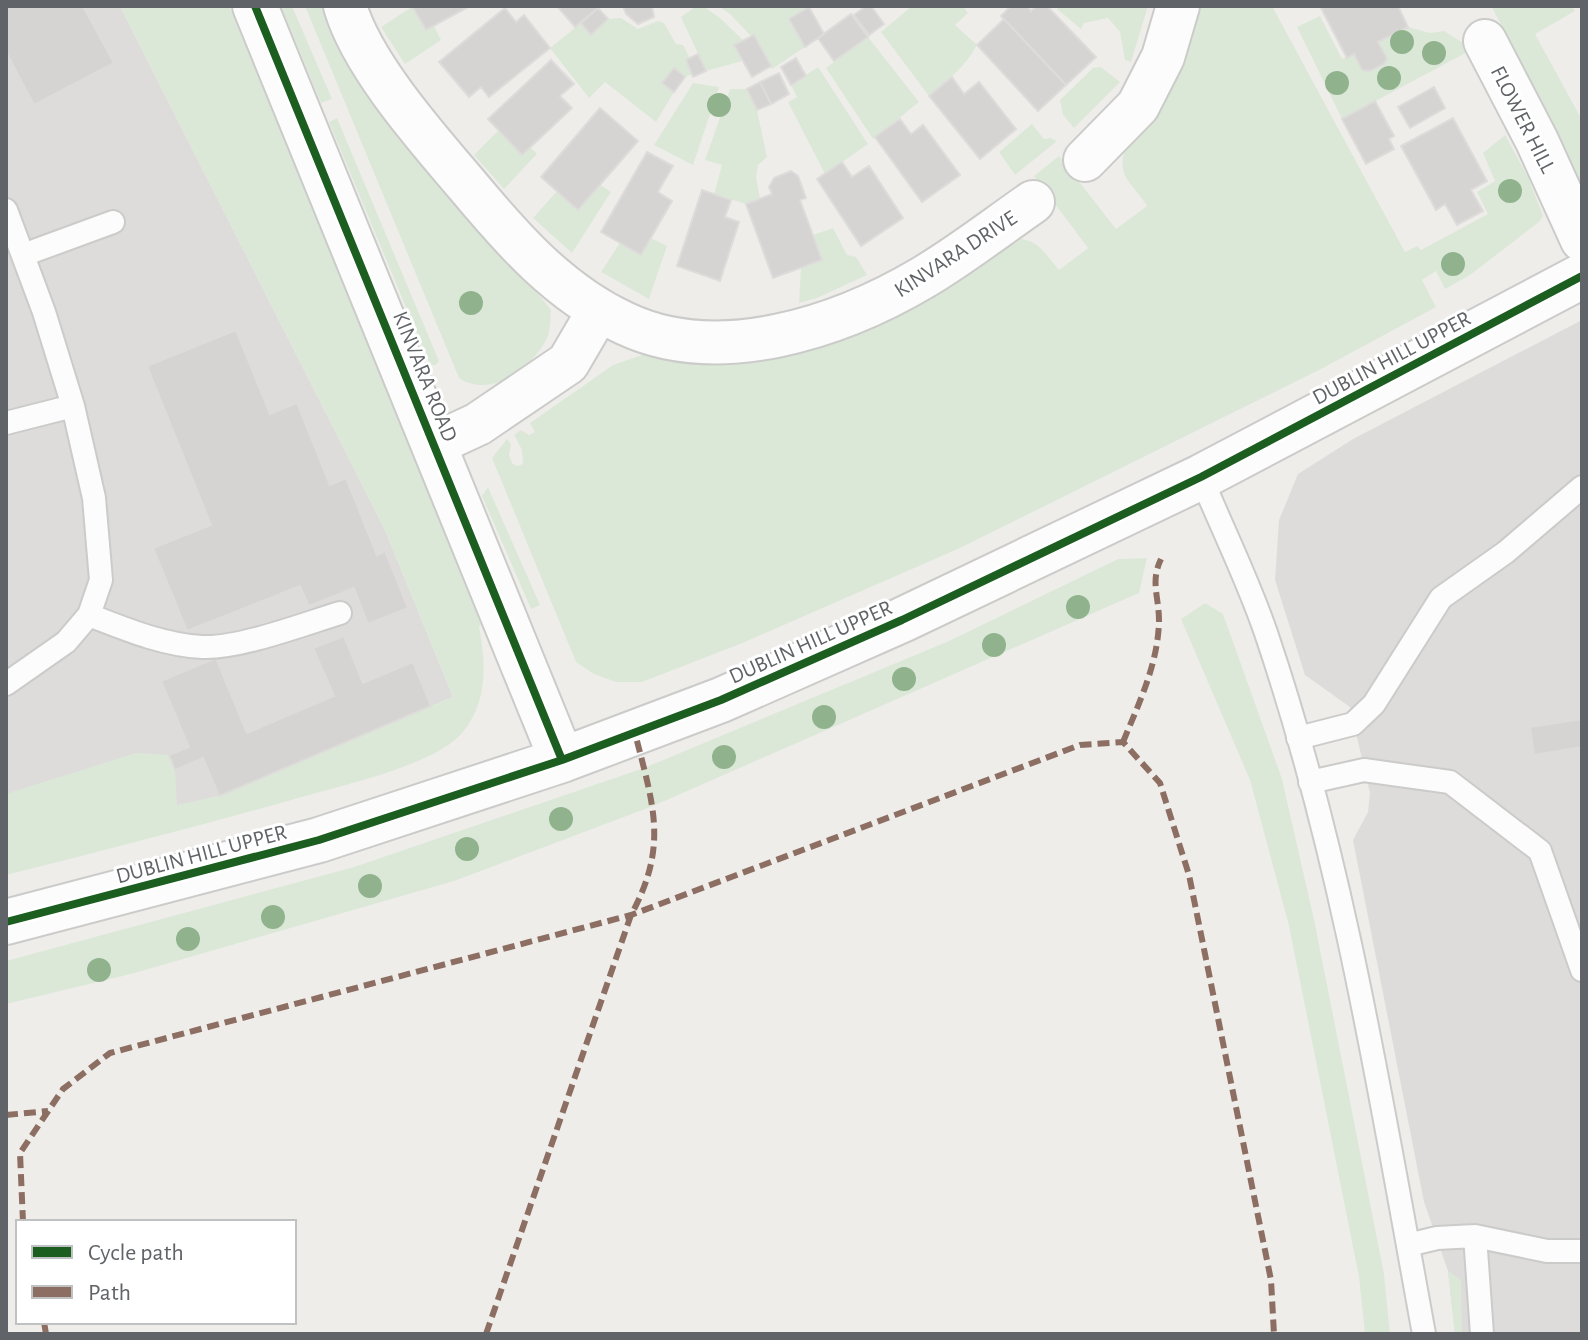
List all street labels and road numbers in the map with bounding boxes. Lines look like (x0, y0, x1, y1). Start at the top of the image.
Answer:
street label: FLOWER HILL (1487, 62, 1560, 177)
street label: KINVARA DRIVE (891, 206, 1021, 301)
street label: DUBLIN HILL UPPER (1309, 307, 1474, 409)
street label: KINVARA ROAD (389, 308, 461, 445)
street label: DUBLIN HILL UPPER (726, 596, 895, 688)
street label: DUBLIN HILL UPPER (113, 821, 289, 887)

